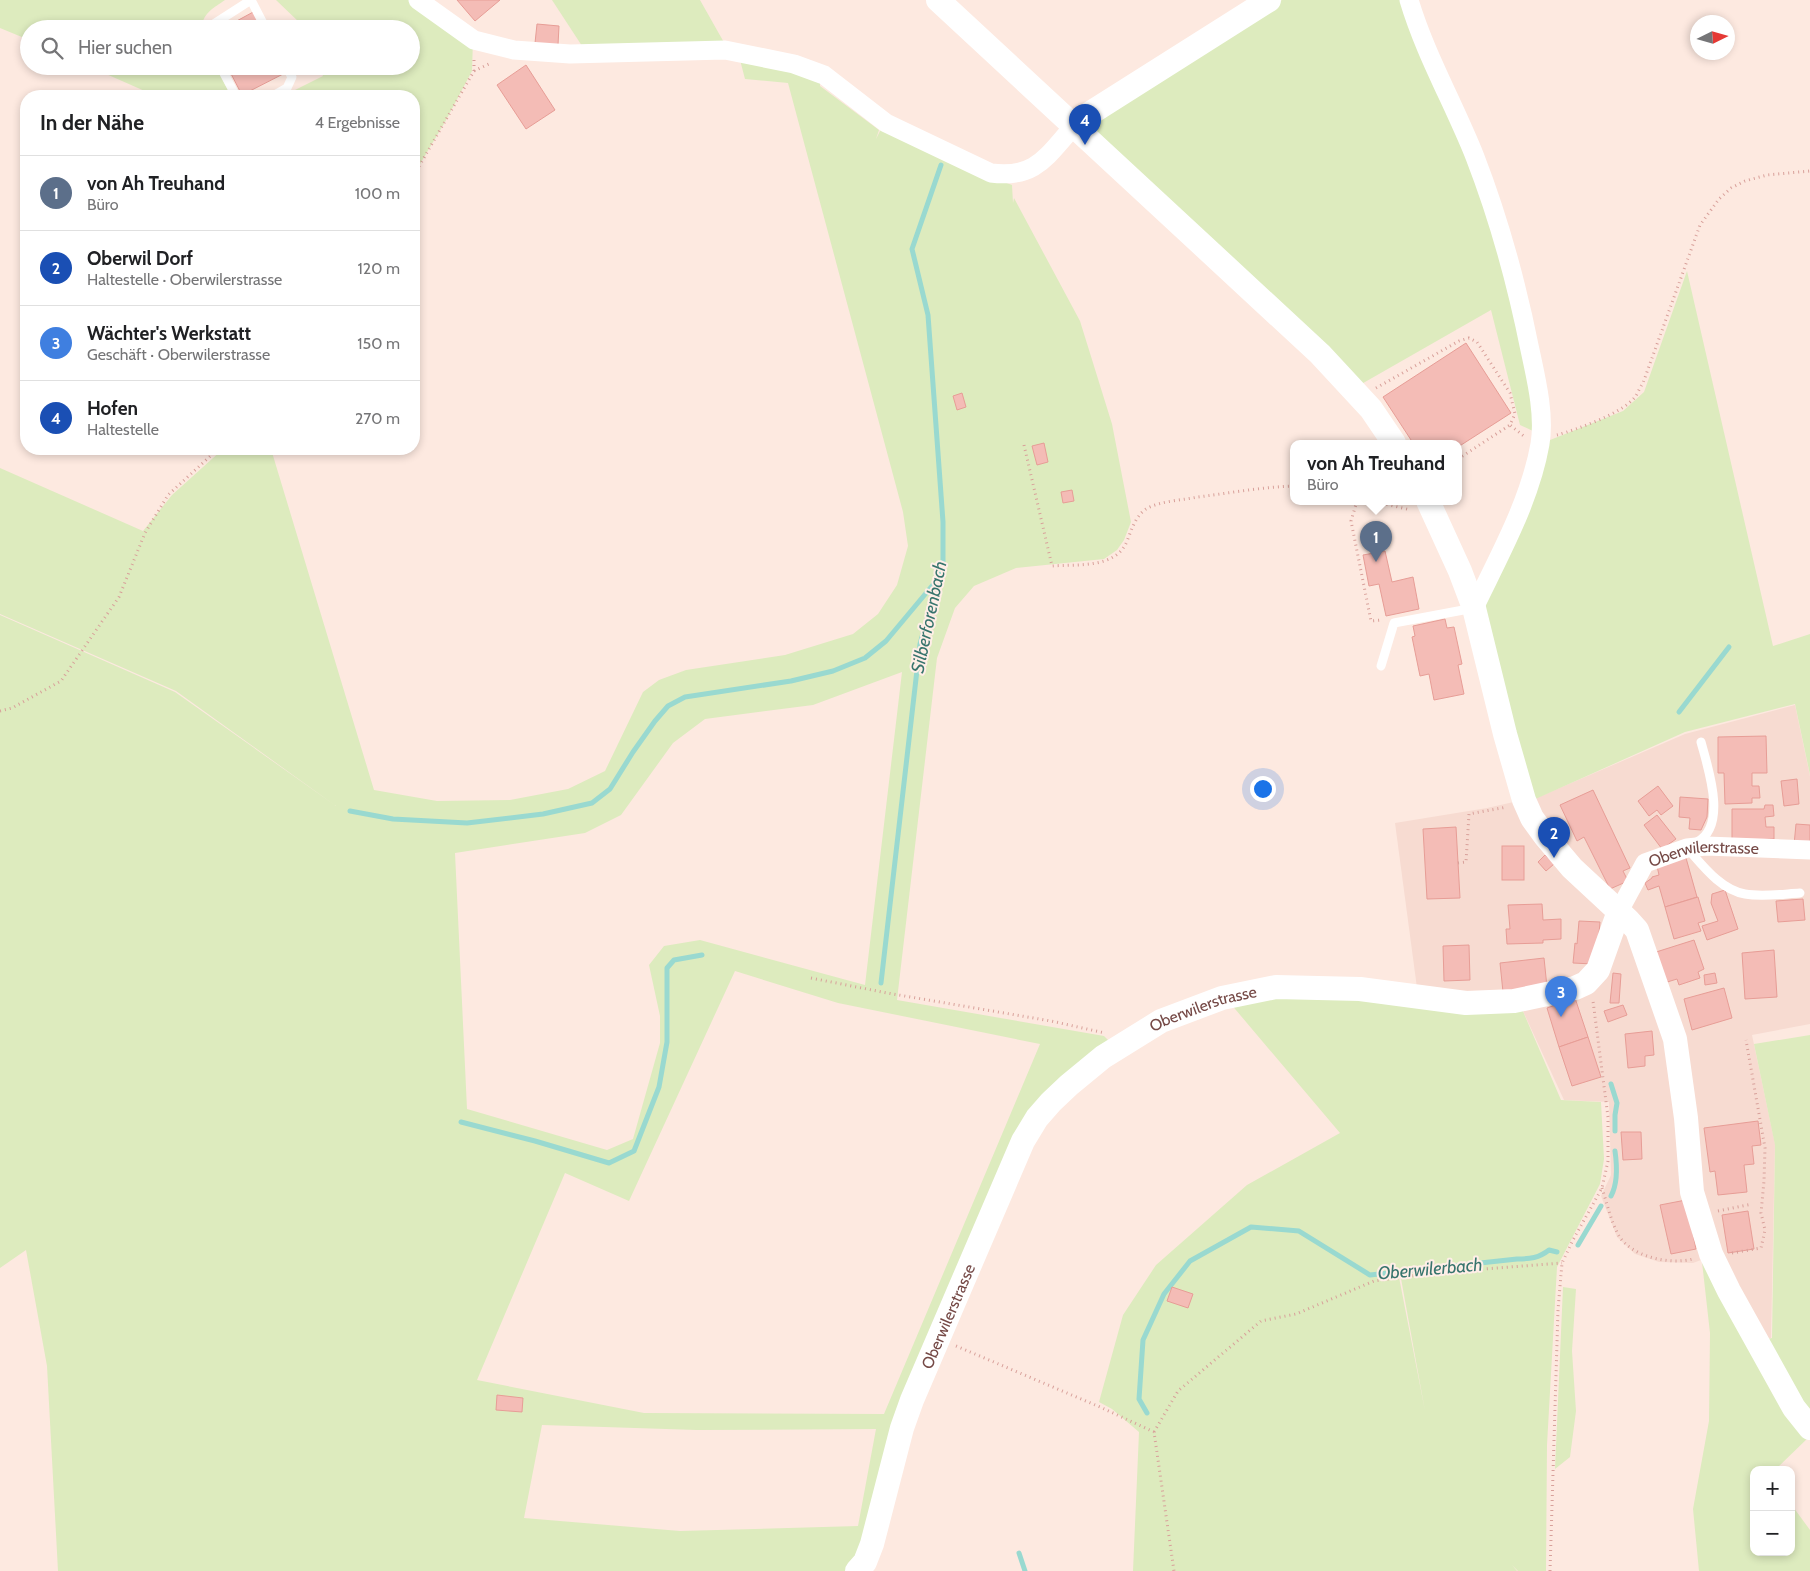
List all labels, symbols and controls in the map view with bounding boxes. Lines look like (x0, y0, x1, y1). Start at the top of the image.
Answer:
north arrow (1690, 15, 1735, 60)
search box (20, 20, 420, 75)
icon: search (38, 34, 66, 62)
text: Hier suchen (78, 36, 172, 59)
pin: 4 (1069, 104, 1101, 145)
text: In der Nähe (40, 110, 144, 135)
text: 4 Ergebnisse (315, 113, 400, 132)
text: von Ah Treuhand (87, 172, 225, 195)
text: 1 (53, 184, 59, 203)
text: 100 m (355, 184, 400, 203)
text: Büro (87, 195, 119, 214)
text: Oberwil Dorf (87, 247, 193, 270)
text: 2 (52, 259, 60, 278)
text: 120 m (358, 259, 400, 278)
text: Haltestelle · Oberwilerstrasse (87, 270, 282, 289)
text: Wächter's Werkstatt (87, 322, 251, 345)
text: 3 (52, 334, 60, 353)
text: 150 m (357, 334, 400, 353)
text: Geschäft · Oberwilerstrasse (87, 345, 270, 364)
text: Hofen (87, 397, 138, 420)
text: 4 (51, 409, 61, 428)
text: 270 m (355, 409, 400, 428)
text: Haltestelle (87, 420, 159, 439)
popup (1290, 440, 1462, 505)
text: von Ah Treuhand (1307, 452, 1445, 475)
text: Büro (1307, 475, 1338, 494)
pin: 1 (1360, 521, 1392, 562)
water label: Silberforenbach (906, 559, 952, 675)
your location (1250, 776, 1276, 802)
pin: 2 (1538, 817, 1570, 858)
street label: Oberwilerstrasse (1646, 837, 1759, 871)
pin: 3 (1545, 976, 1577, 1017)
street label: Oberwilerstrasse (1146, 982, 1258, 1036)
water label: Oberwilerbach (1377, 1253, 1483, 1285)
street label: Oberwilerstrasse (917, 1261, 979, 1372)
map controls (1750, 1466, 1795, 1556)
button: + (1750, 1466, 1795, 1511)
button: − (1750, 1511, 1795, 1556)

